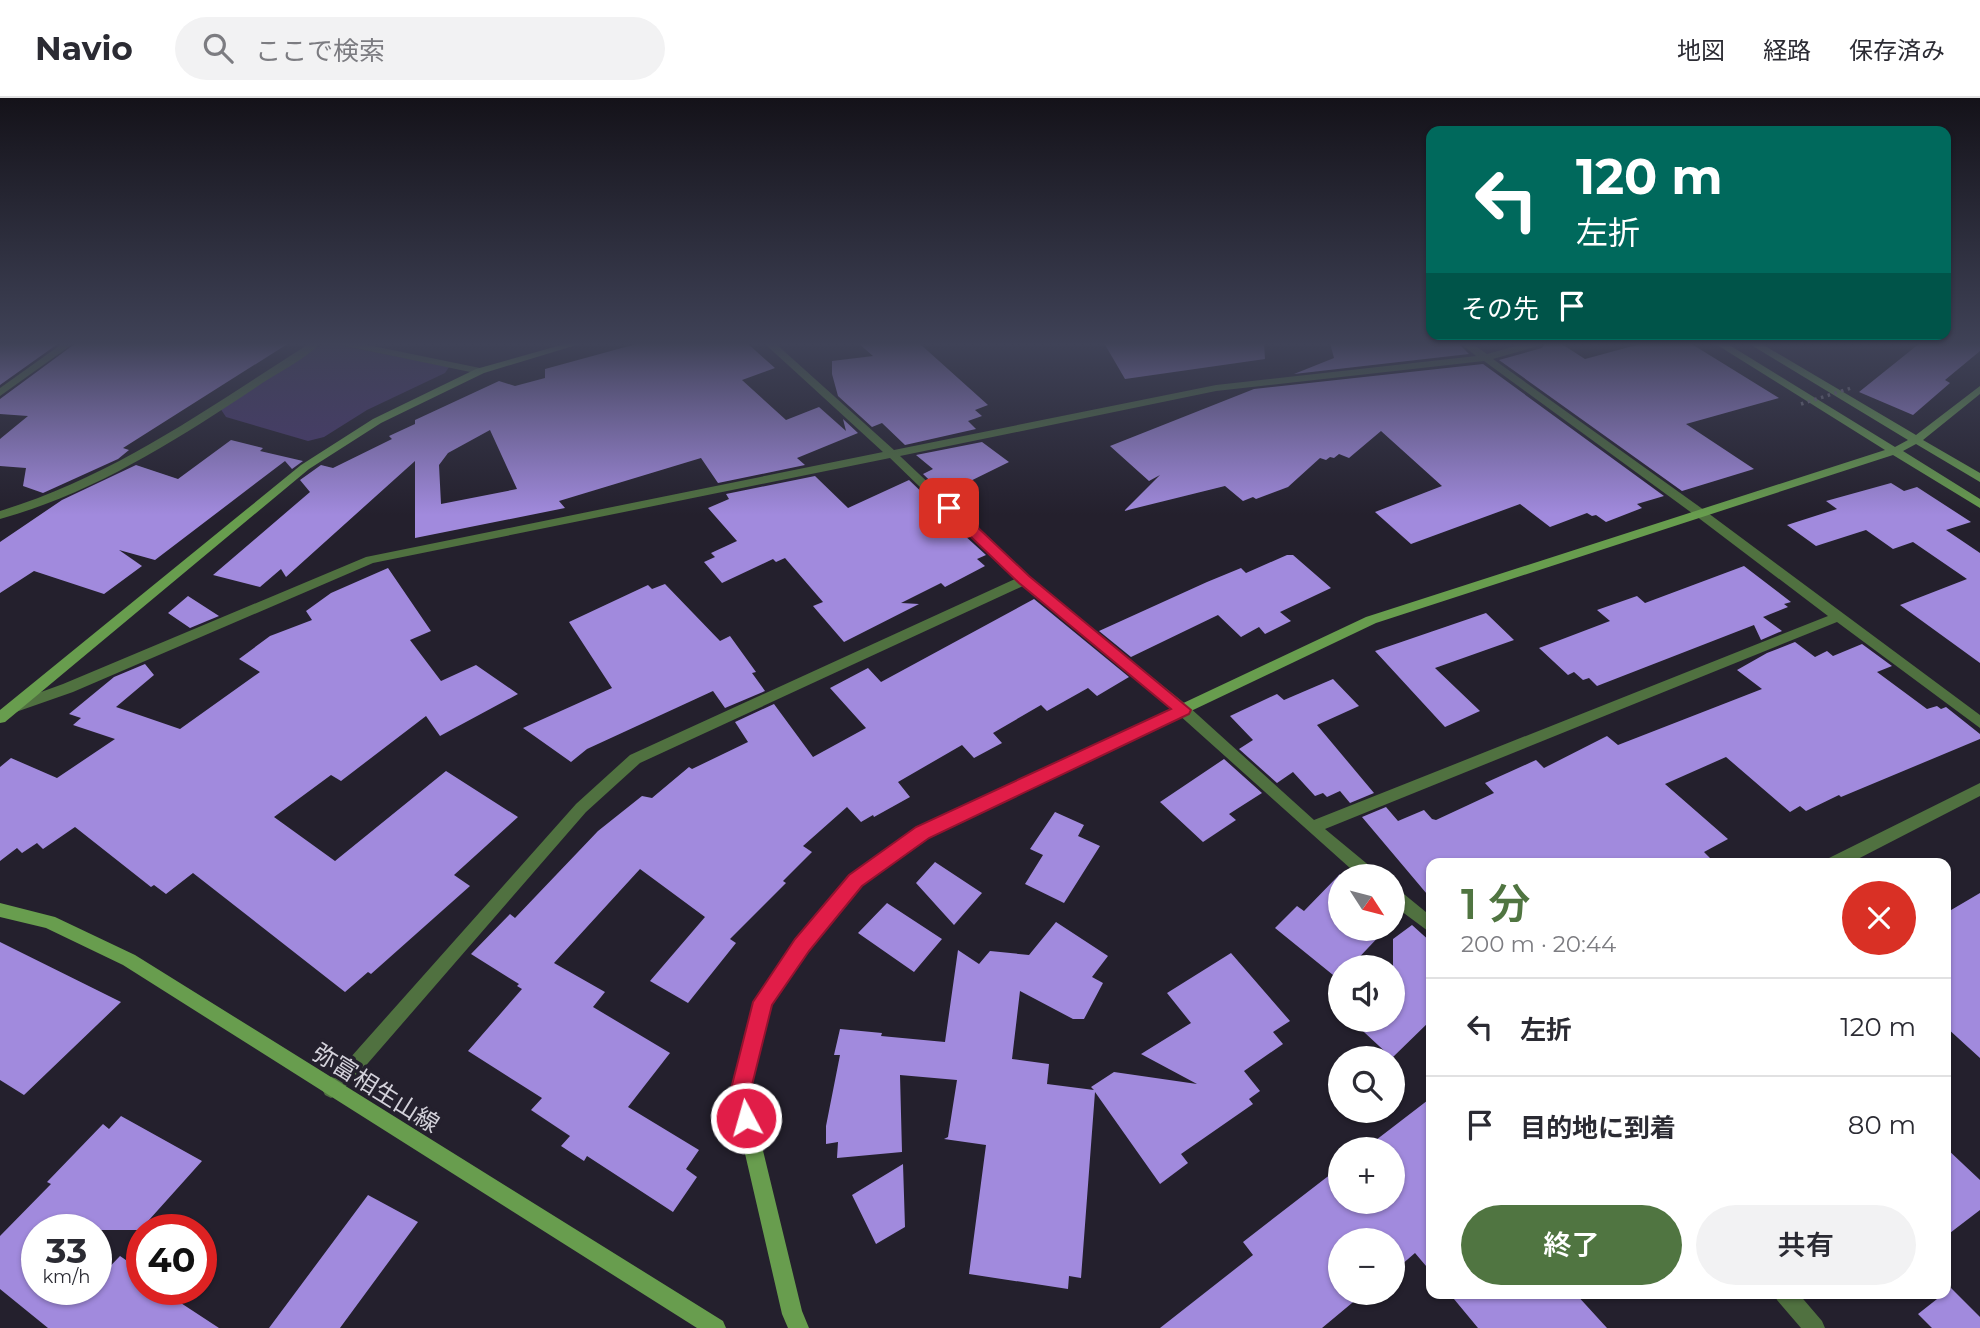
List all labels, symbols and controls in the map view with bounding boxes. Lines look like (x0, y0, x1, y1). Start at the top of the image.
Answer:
search box (175, 17, 665, 80)
text: Navio (35, 28, 133, 68)
icon: search (199, 29, 237, 67)
text: ここで検索 (255, 35, 385, 67)
text: 地図 (1677, 36, 1725, 65)
text: 経路 (1763, 36, 1811, 65)
text: 保存済み (1849, 36, 1945, 65)
text: 120 m (1576, 147, 1723, 206)
icon: left (1461, 154, 1552, 245)
text: 左折 (1576, 213, 1640, 252)
icon: arrive (1553, 287, 1591, 325)
text: その先 (1461, 293, 1539, 325)
pin (919, 478, 979, 538)
icon: arrive (930, 489, 968, 527)
north arrow (1328, 864, 1405, 942)
map controls (1328, 864, 1405, 1305)
text: 1 分 (1461, 878, 1531, 930)
button: close (1842, 881, 1916, 955)
text: 200 m · 20:44 (1461, 930, 1616, 958)
button: sound (1328, 955, 1405, 1032)
icon: left (1461, 1008, 1499, 1046)
text: 120 m (1840, 1011, 1916, 1043)
text: 左折 (1520, 1014, 1572, 1046)
street label: 弥富相生山線 (307, 1038, 445, 1138)
button: search (1328, 1046, 1405, 1123)
position arrow (709, 1081, 783, 1155)
icon: arrive (1461, 1106, 1499, 1144)
text: 80 m (1848, 1109, 1916, 1141)
text: 目的地に到着 (1520, 1112, 1676, 1144)
button: + (1328, 1137, 1405, 1214)
button: 終了 (1461, 1205, 1682, 1285)
button: 共有 (1696, 1205, 1916, 1285)
speed limit sign: 40 (126, 1214, 217, 1305)
button: − (1328, 1228, 1405, 1305)
text: 33 (46, 1229, 87, 1272)
text: km/h (42, 1266, 91, 1288)

